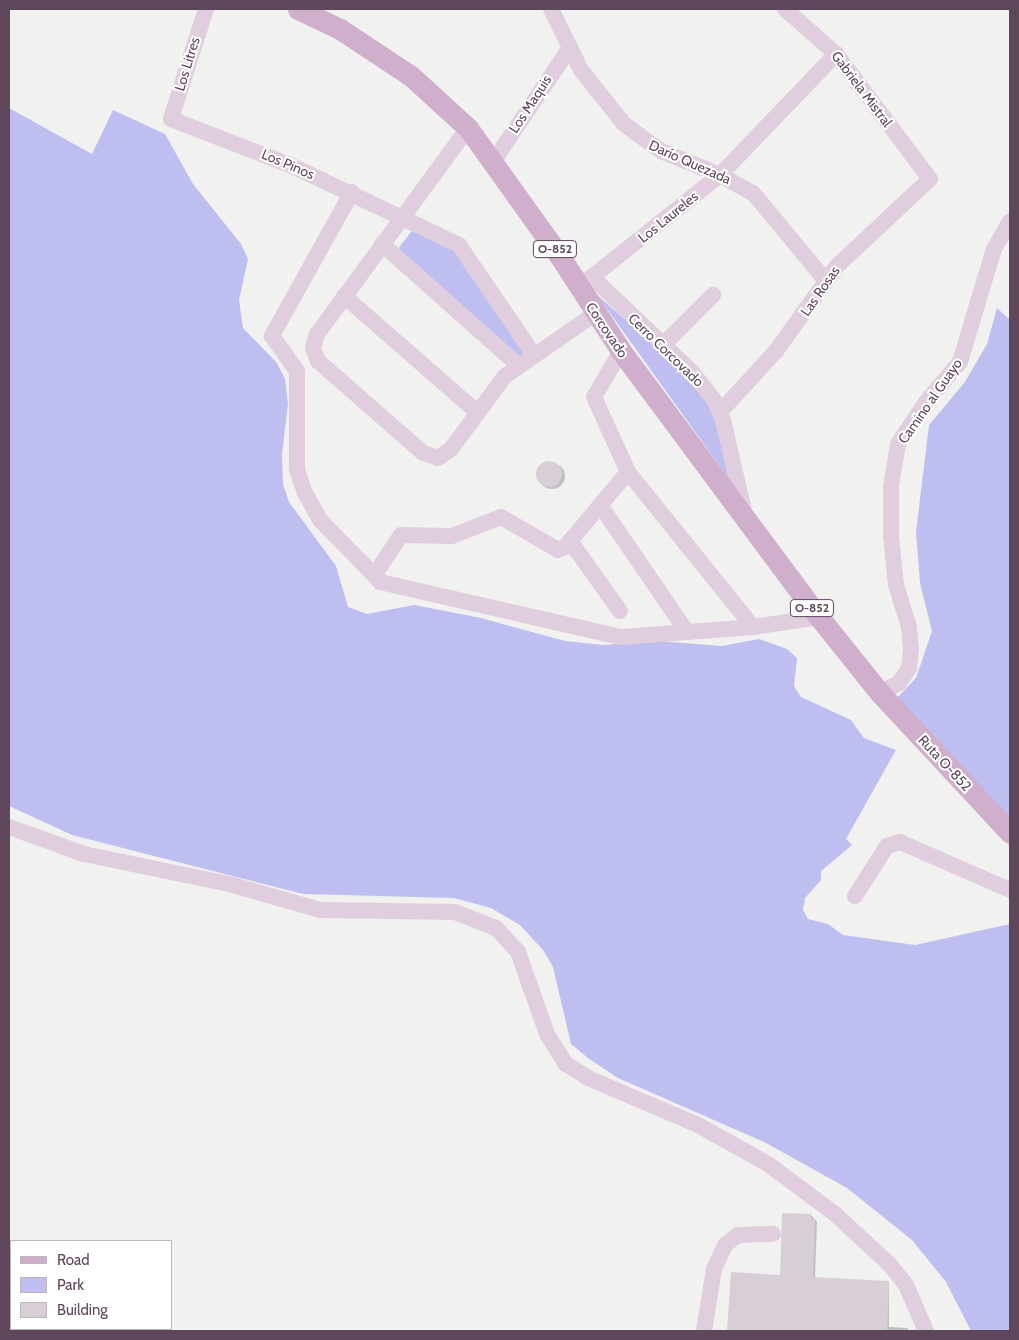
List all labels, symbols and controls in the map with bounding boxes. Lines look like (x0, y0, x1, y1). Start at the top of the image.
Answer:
street label: Los Litres (171, 35, 203, 93)
street label: Gabriela Mistral (828, 48, 896, 130)
street label: Los Maquis (505, 72, 555, 136)
street label: Darío Quezada (646, 136, 734, 188)
street label: Los Pinos (259, 145, 317, 183)
street label: Los Laureles (635, 188, 701, 246)
road number: O-852 (532, 240, 578, 258)
street label: Las Rosas (797, 263, 843, 319)
street label: Corcovado (582, 299, 632, 361)
street label: Cerro Corcovado (625, 310, 707, 390)
street label: Camino al Guayo (894, 355, 966, 447)
road number: O-852 (790, 598, 834, 618)
street label: Ruta O-852 (915, 732, 975, 794)
legend (10, 1240, 172, 1330)
text: Road (57, 1251, 90, 1269)
text: Park (57, 1276, 84, 1294)
text: Building (57, 1301, 108, 1319)

